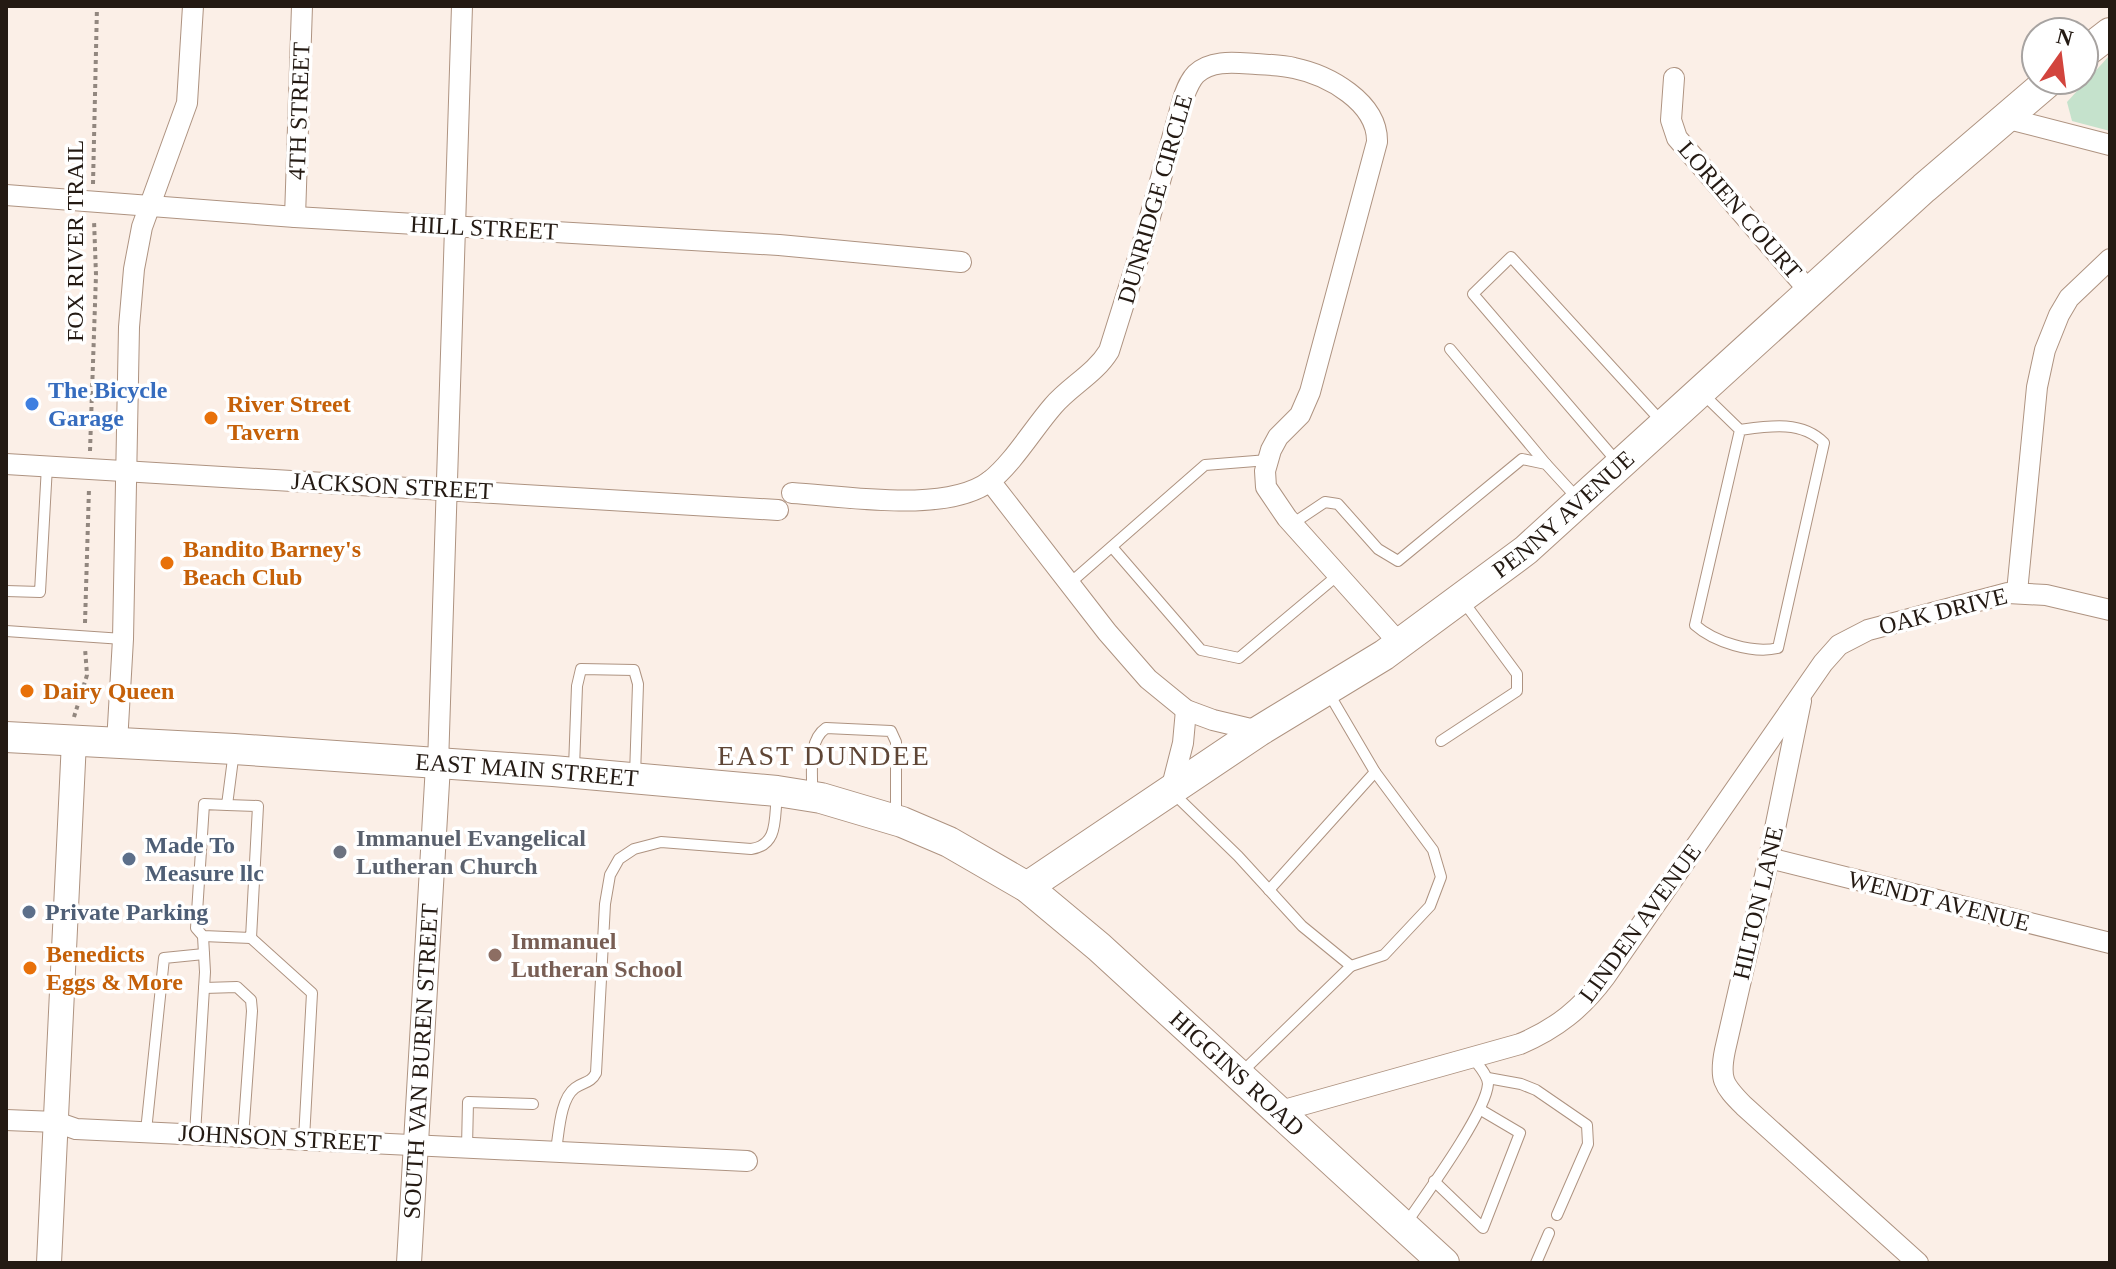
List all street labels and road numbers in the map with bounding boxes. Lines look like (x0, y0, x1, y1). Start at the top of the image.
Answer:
street label: 4TH STREET (284, 41, 314, 180)
street label: DUNRIDGE CIRCLE (1113, 91, 1197, 307)
street label: LORIEN COURT (1673, 136, 1807, 284)
street label: FOX RIVER TRAIL (62, 140, 88, 342)
street label: HILL STREET (410, 211, 559, 245)
street label: PENNY AVENUE (1488, 445, 1639, 583)
street label: JACKSON STREET (290, 468, 494, 504)
street label: OAK DRIVE (1876, 583, 2010, 639)
street label: EAST MAIN STREET (415, 749, 640, 792)
street label: HILTON LANE (1728, 824, 1788, 982)
street label: LINDEN AVENUE (1574, 839, 1706, 1007)
street label: WENDT AVENUE (1845, 866, 2033, 936)
street label: SOUTH VAN BUREN STREET (399, 903, 443, 1220)
street label: HIGGINS ROAD (1165, 1005, 1309, 1141)
street label: JOHNSON STREET (178, 1120, 383, 1156)

